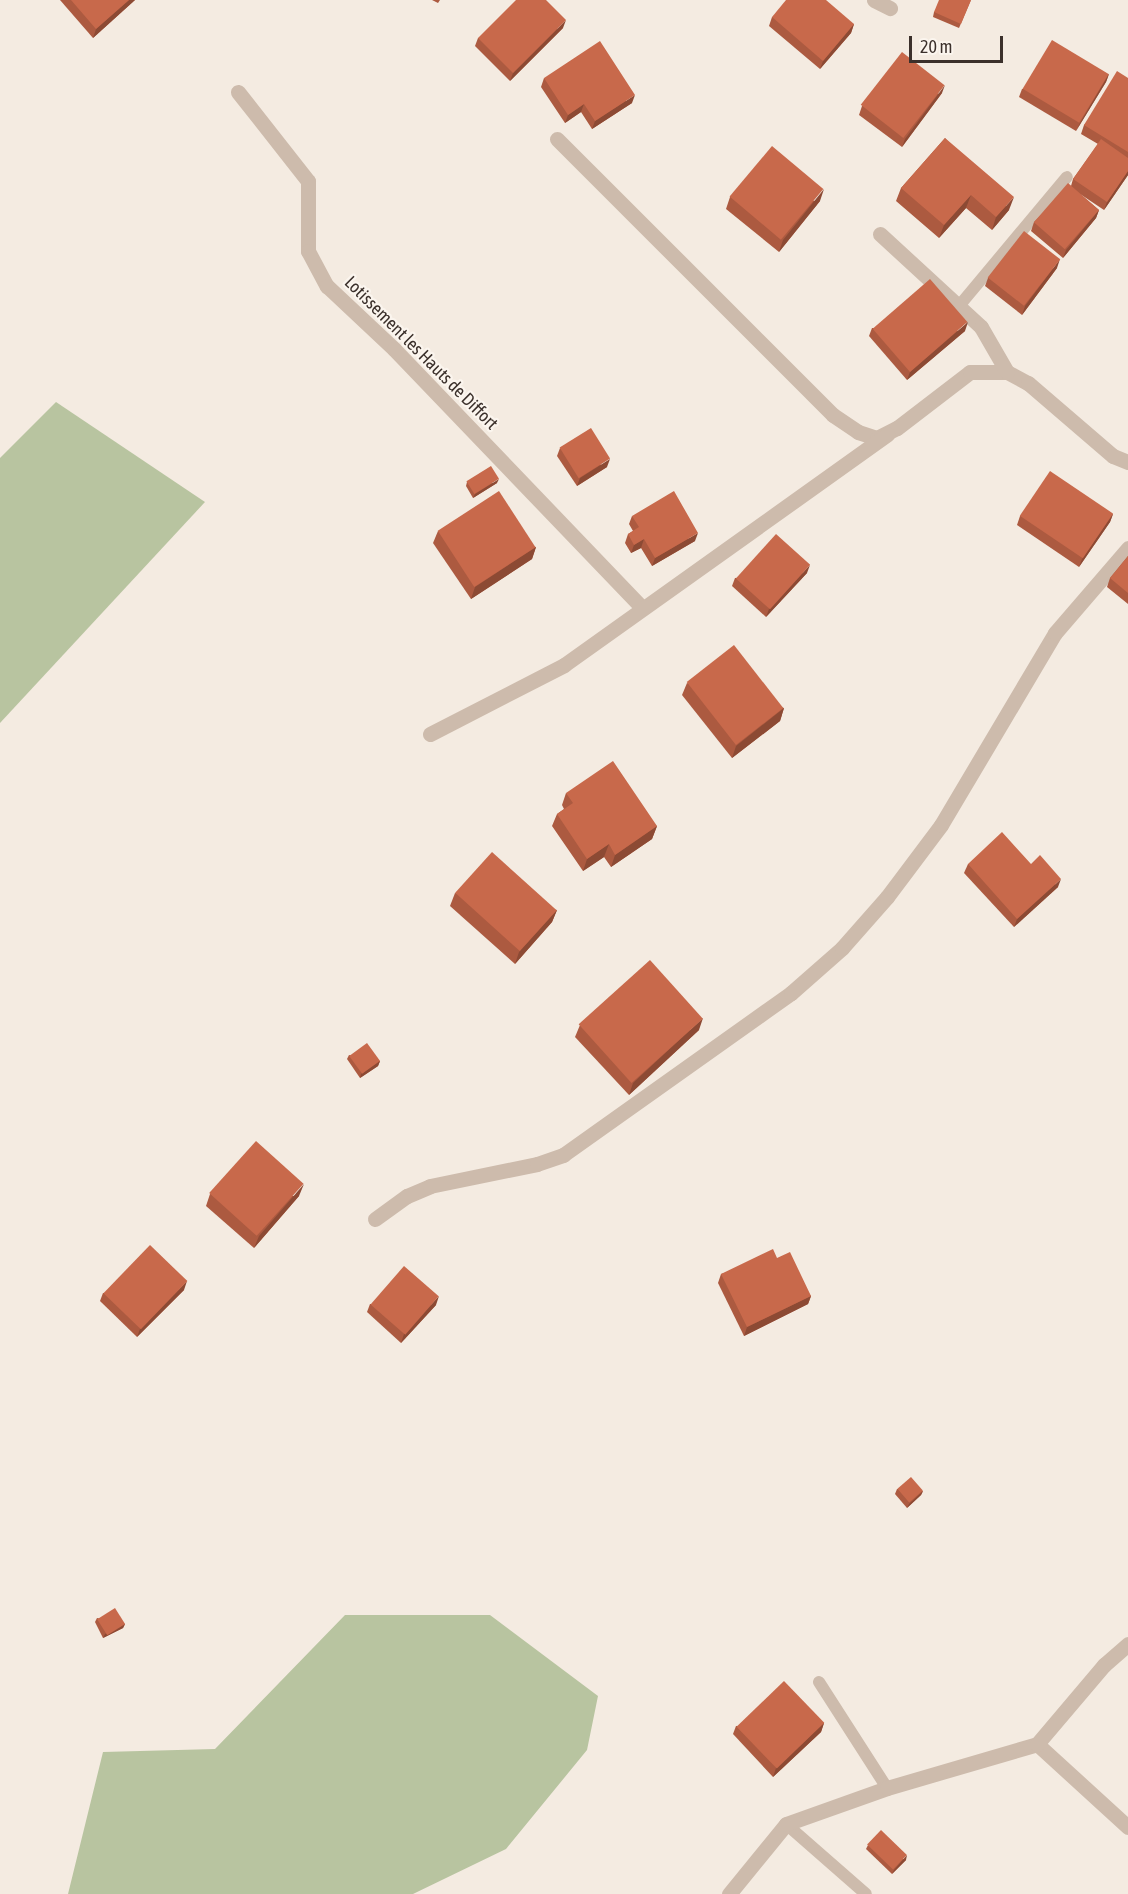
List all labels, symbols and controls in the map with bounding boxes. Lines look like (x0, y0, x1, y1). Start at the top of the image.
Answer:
scale bar (912, 24, 1006, 62)
text: 20 m (920, 36, 952, 57)
street label: Lotissement les Hauts de Diffort (340, 272, 502, 434)

